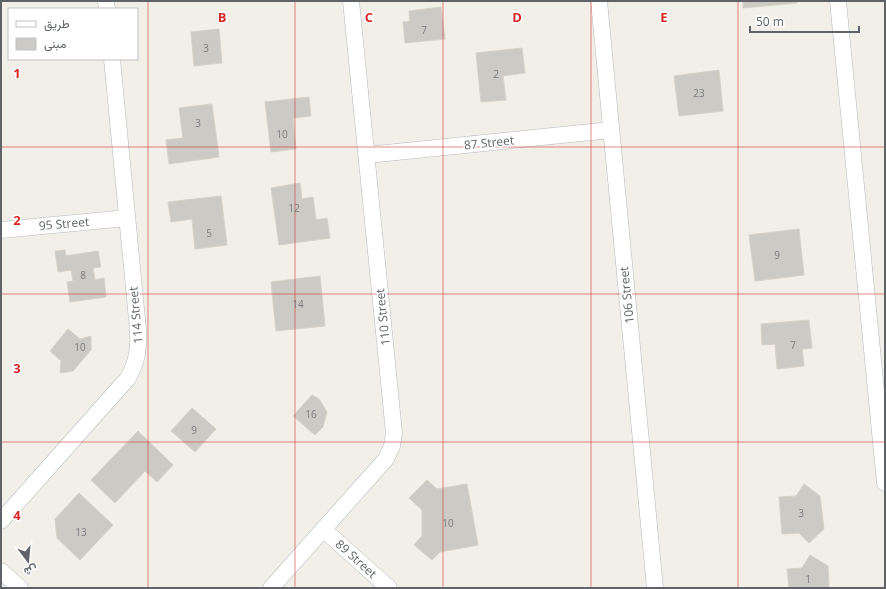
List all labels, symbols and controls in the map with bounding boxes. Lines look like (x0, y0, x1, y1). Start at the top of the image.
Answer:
legend (8, 8, 138, 60)
text: B (218, 8, 227, 26)
text: C (365, 8, 373, 26)
text: D (512, 8, 522, 26)
text: E (660, 8, 668, 26)
scale bar (750, 8, 859, 34)
text: 50 m (756, 13, 784, 30)
text: طريق (44, 15, 70, 32)
house number: 7 (421, 23, 427, 37)
text: مبنى (44, 35, 66, 52)
house number: 3 (203, 41, 209, 55)
text: 1 (13, 64, 21, 82)
house number: 2 (493, 67, 499, 81)
house number: 23 (693, 86, 705, 100)
house number: 3 (195, 116, 201, 130)
house number: 10 (276, 127, 288, 141)
street label: 87 Street (463, 131, 515, 154)
house number: 12 (288, 201, 300, 215)
text: 2 (13, 211, 21, 229)
street label: 95 Street (38, 213, 90, 234)
house number: 5 (206, 226, 212, 240)
house number: 9 (774, 248, 780, 262)
street label: 106 Street (615, 266, 638, 324)
house number: 8 (80, 268, 86, 282)
street label: 114 Street (125, 286, 146, 344)
street label: 110 Street (371, 288, 394, 346)
house number: 14 (292, 297, 304, 311)
house number: 7 (790, 338, 796, 352)
house number: 10 (74, 340, 86, 354)
text: 3 (13, 359, 21, 377)
house number: 16 (305, 407, 317, 421)
house number: 9 (191, 423, 197, 437)
text: 4 (13, 506, 21, 524)
house number: 3 (798, 506, 804, 520)
house number: 10 (442, 516, 454, 530)
house number: 13 (75, 525, 87, 539)
street label: 89 Street (332, 535, 381, 582)
north arrow (8, 541, 48, 581)
text: ش (22, 562, 39, 580)
house number: 1 (805, 572, 811, 586)

